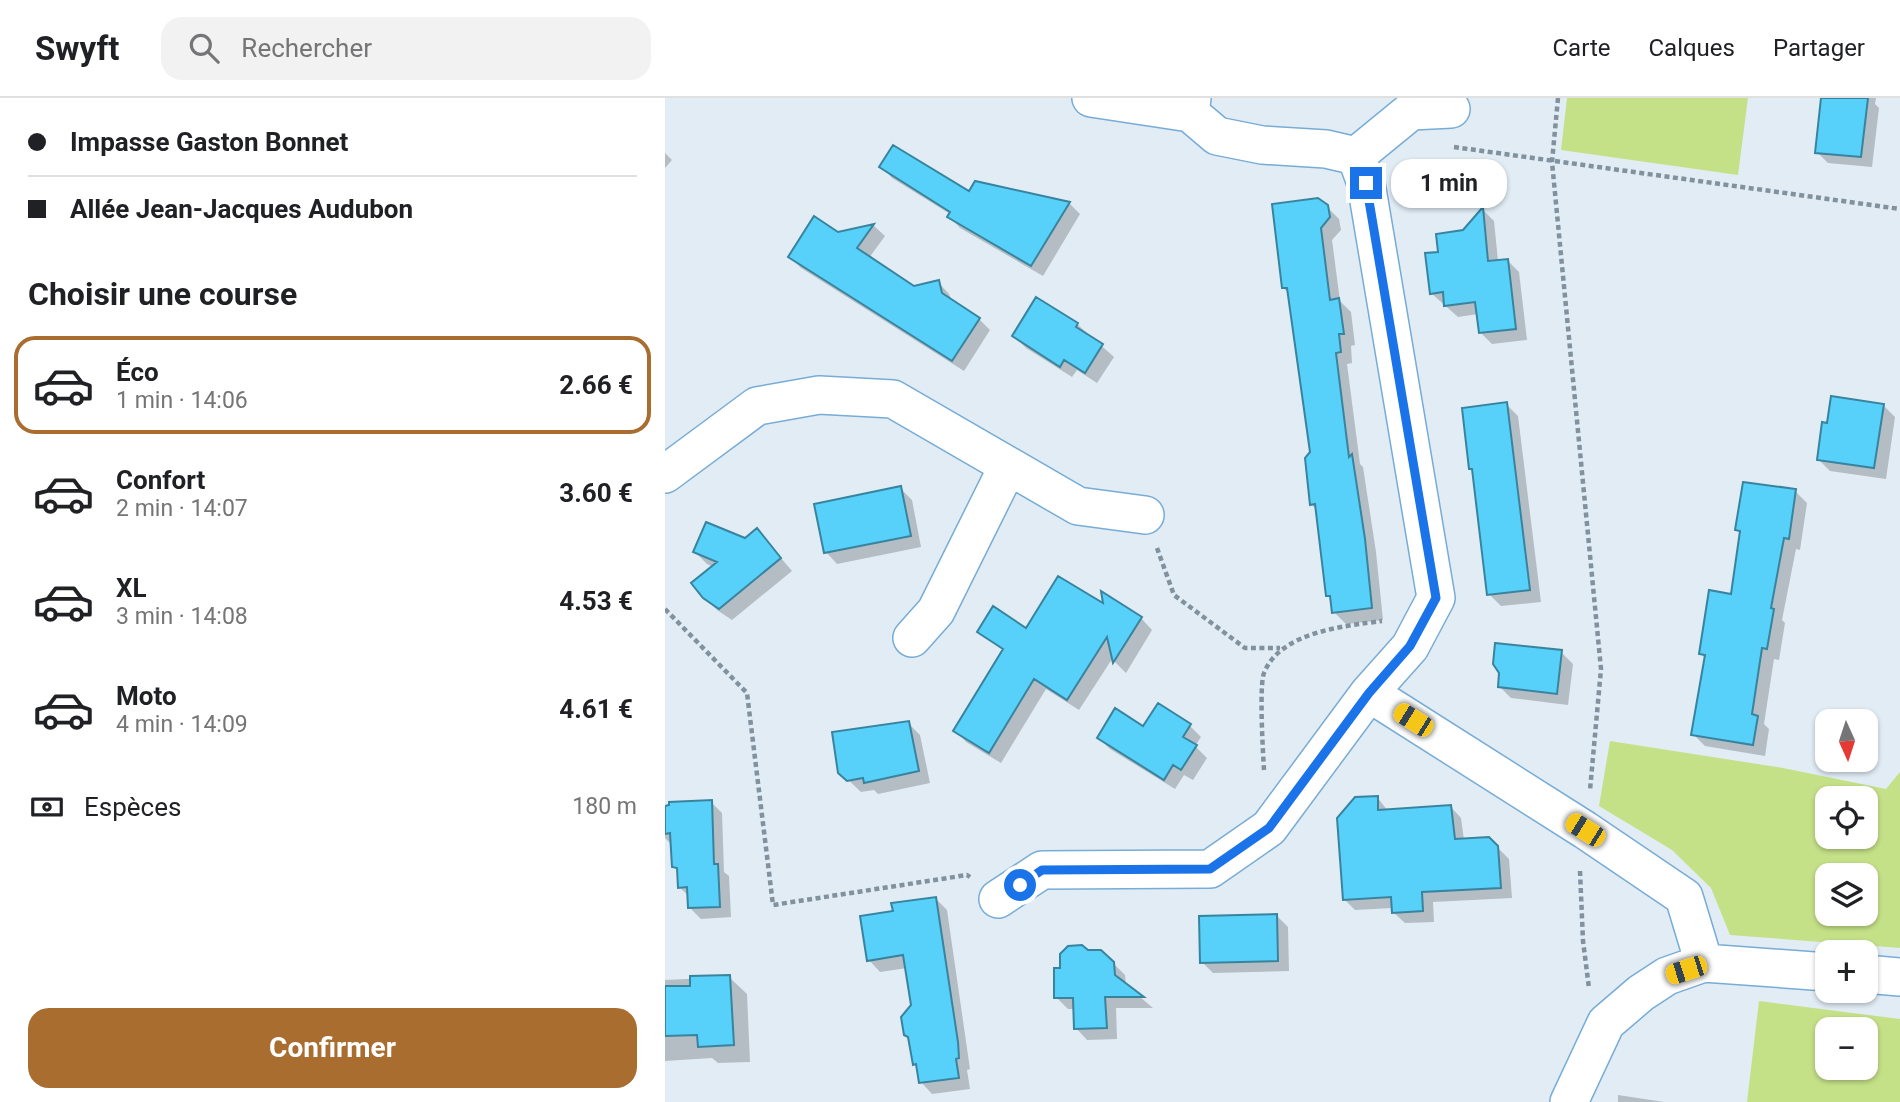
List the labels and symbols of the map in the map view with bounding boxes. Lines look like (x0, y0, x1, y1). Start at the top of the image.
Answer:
callout: 1 min (1391, 158, 1506, 208)
route end (1350, 167, 1382, 199)
car (1390, 700, 1437, 740)
north arrow (1815, 709, 1878, 772)
car (1562, 810, 1609, 850)
route start (1004, 869, 1036, 901)
car (1663, 954, 1710, 986)

